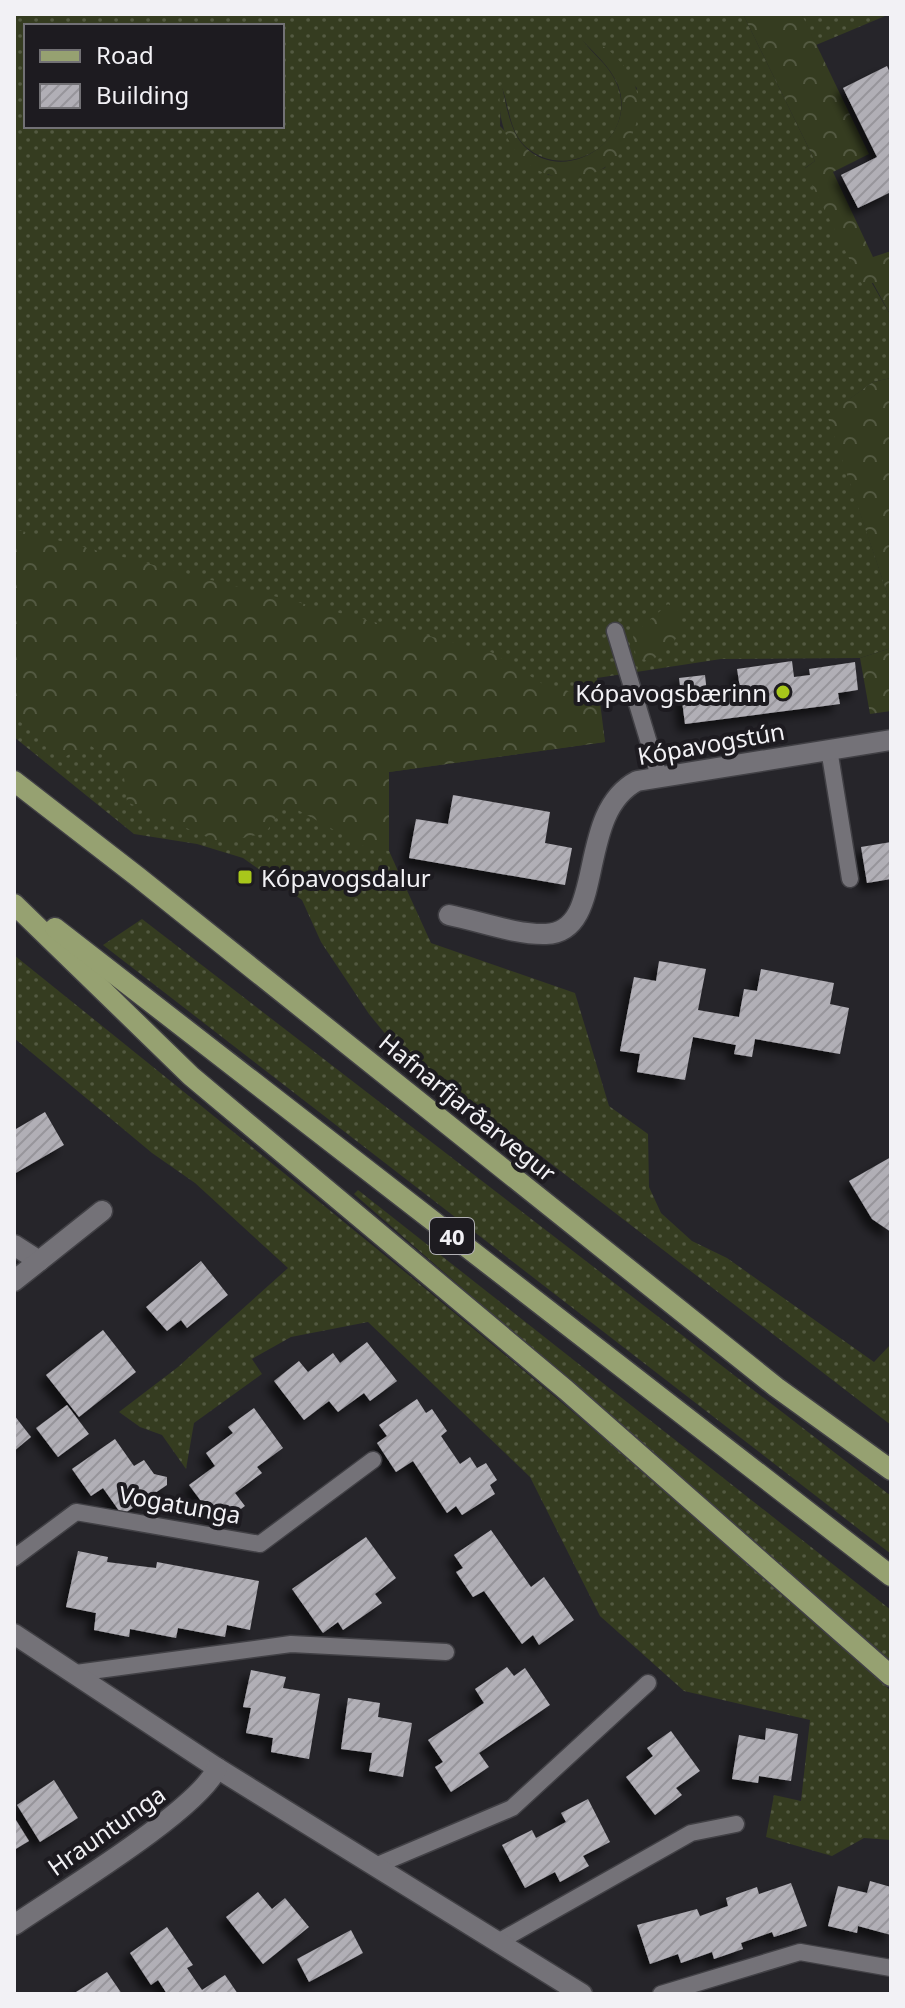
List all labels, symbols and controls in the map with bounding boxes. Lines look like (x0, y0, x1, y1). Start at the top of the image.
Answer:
legend (24, 24, 284, 128)
text: Road (96, 38, 154, 71)
text: Building (96, 78, 189, 111)
place label: Kópavogsbærinn (575, 676, 767, 709)
marker: Kópavogsbærinn (774, 683, 792, 701)
street label: Kópavogstún (635, 714, 787, 772)
place label: Kópavogsdalur (261, 861, 431, 894)
marker: Kópavogsdalur (236, 868, 254, 886)
street label: Hafnarfjarðarvegur (373, 1025, 563, 1189)
road number: 40 (430, 1218, 474, 1254)
street label: Vogatunga (116, 1477, 244, 1531)
street label: Hrauntunga (40, 1777, 172, 1883)

